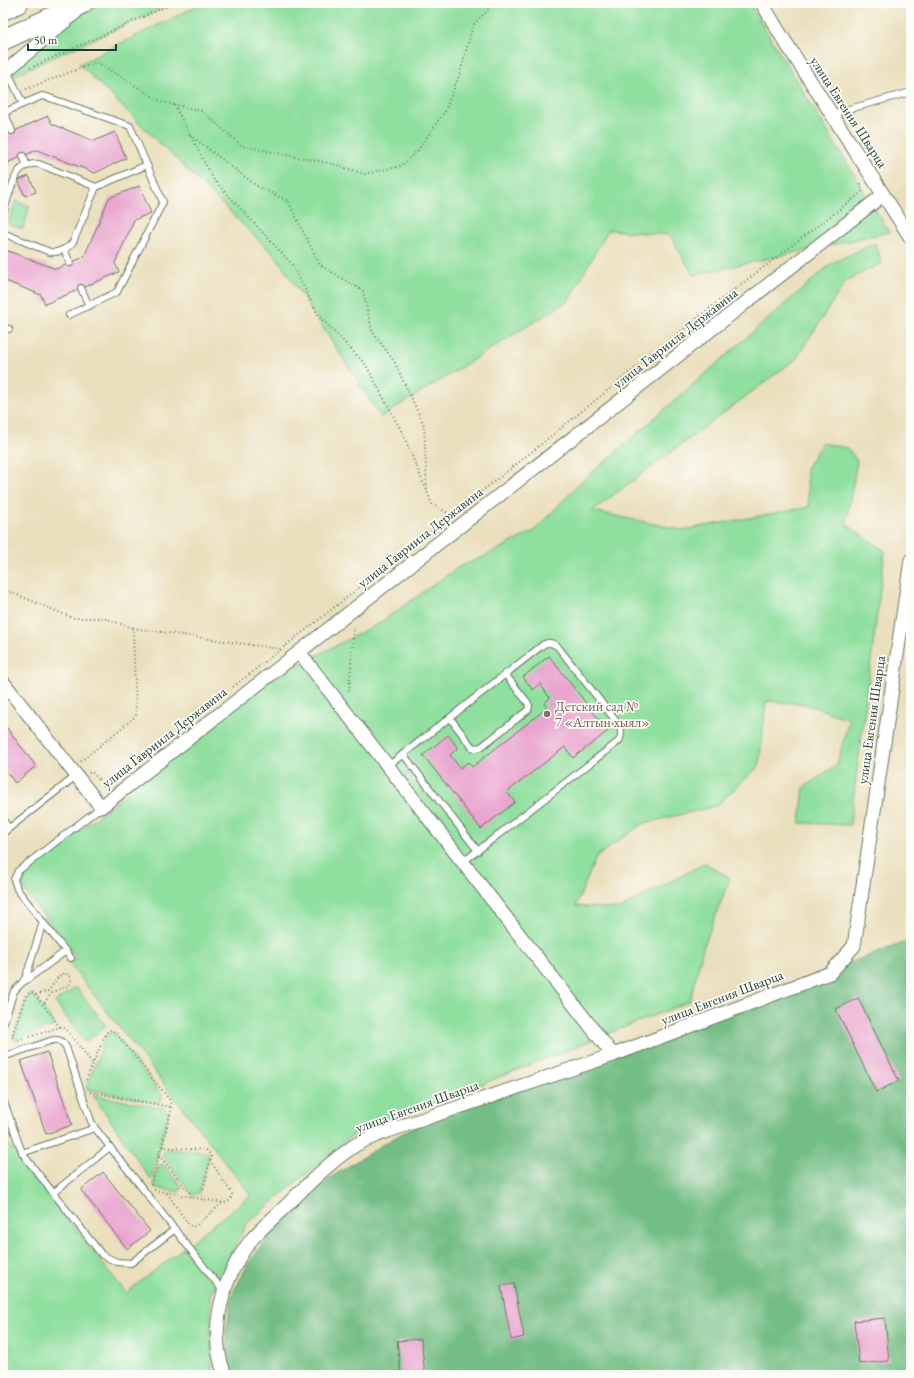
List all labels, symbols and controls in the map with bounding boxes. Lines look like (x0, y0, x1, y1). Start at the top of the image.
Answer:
scale bar (28, 26, 116, 52)
text: 50 m (34, 32, 58, 48)
street label: улица Евгения Шварца (806, 53, 892, 172)
street label: улица Гавриила Державина (609, 283, 741, 392)
street label: улица Гавриила Державина (354, 482, 486, 591)
street label: улица Евгения Шварца (853, 654, 889, 785)
street label: улица Гавриила Державина (98, 682, 230, 791)
place label: Детский сад № 7 «Алтын хыял» (555, 697, 650, 731)
marker: Детский сад № 7 «Алтын хыял» (542, 709, 552, 719)
street label: улица Евгения Шварца (658, 965, 786, 1029)
street label: улица Евгения Шварца (353, 1075, 481, 1137)

